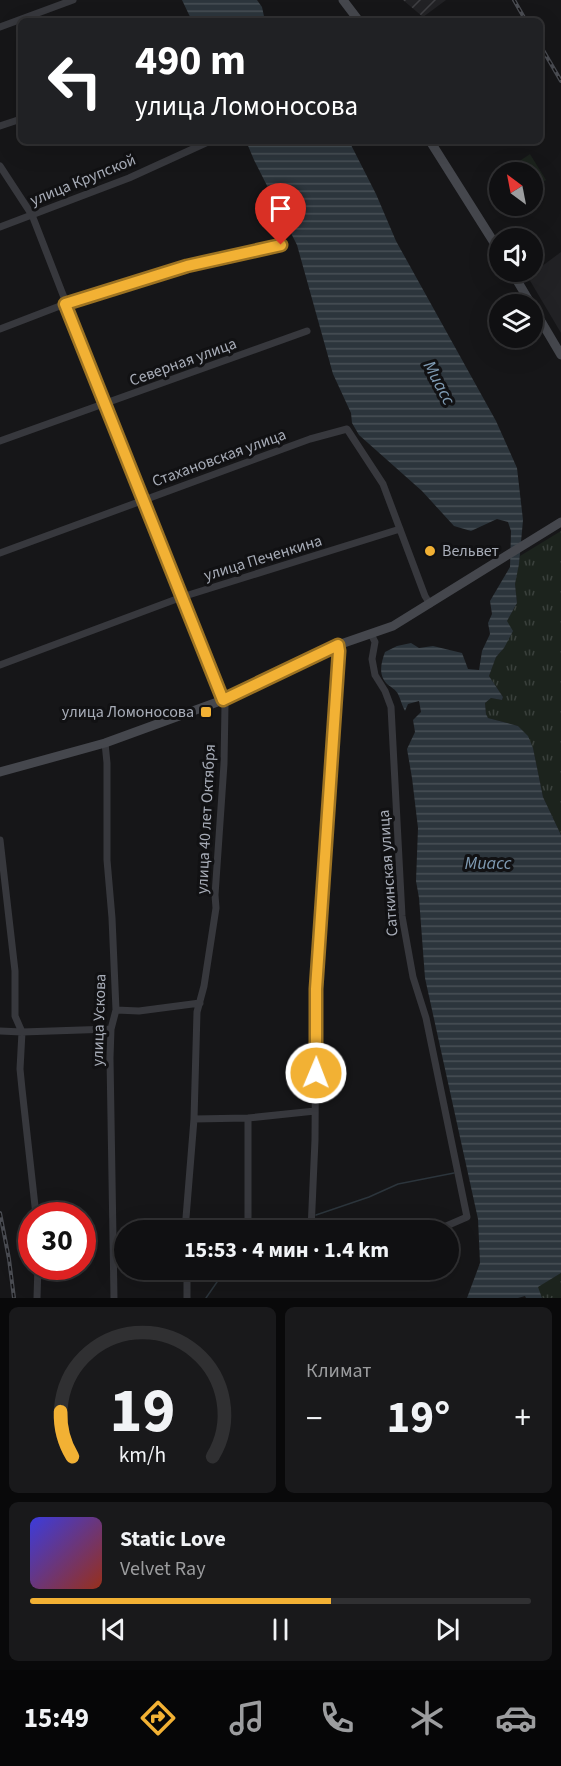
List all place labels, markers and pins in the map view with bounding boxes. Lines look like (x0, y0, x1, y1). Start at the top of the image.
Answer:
pin (255, 183, 306, 245)
place label: Вельвет (442, 540, 499, 562)
marker: Вельвет (423, 544, 437, 558)
place label: улица Ломоносова (62, 701, 194, 723)
marker: улица Ломоносова (199, 705, 213, 719)

